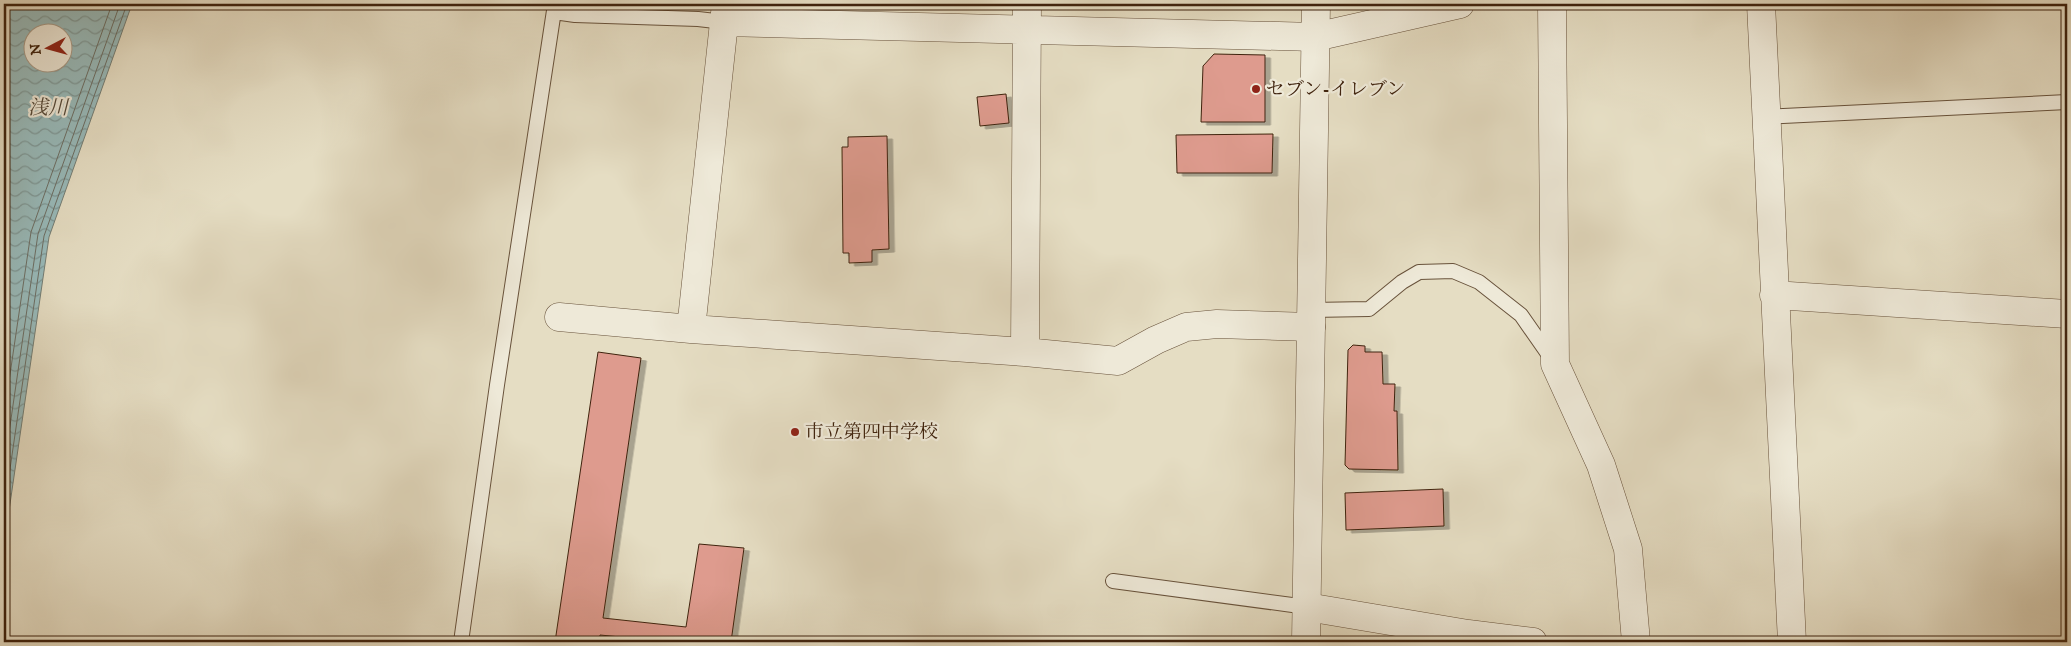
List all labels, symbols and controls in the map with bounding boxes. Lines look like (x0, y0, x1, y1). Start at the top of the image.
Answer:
north arrow (22, 22, 72, 72)
text: N (26, 42, 46, 56)
place label: セブン-イレブン (1266, 78, 1405, 101)
marker: セブン-イレブン (1250, 83, 1262, 95)
water label: 浅川 (28, 96, 70, 121)
place label: 市立第四中学校 (805, 421, 938, 444)
marker: 市立第四中学校 (789, 426, 801, 438)

